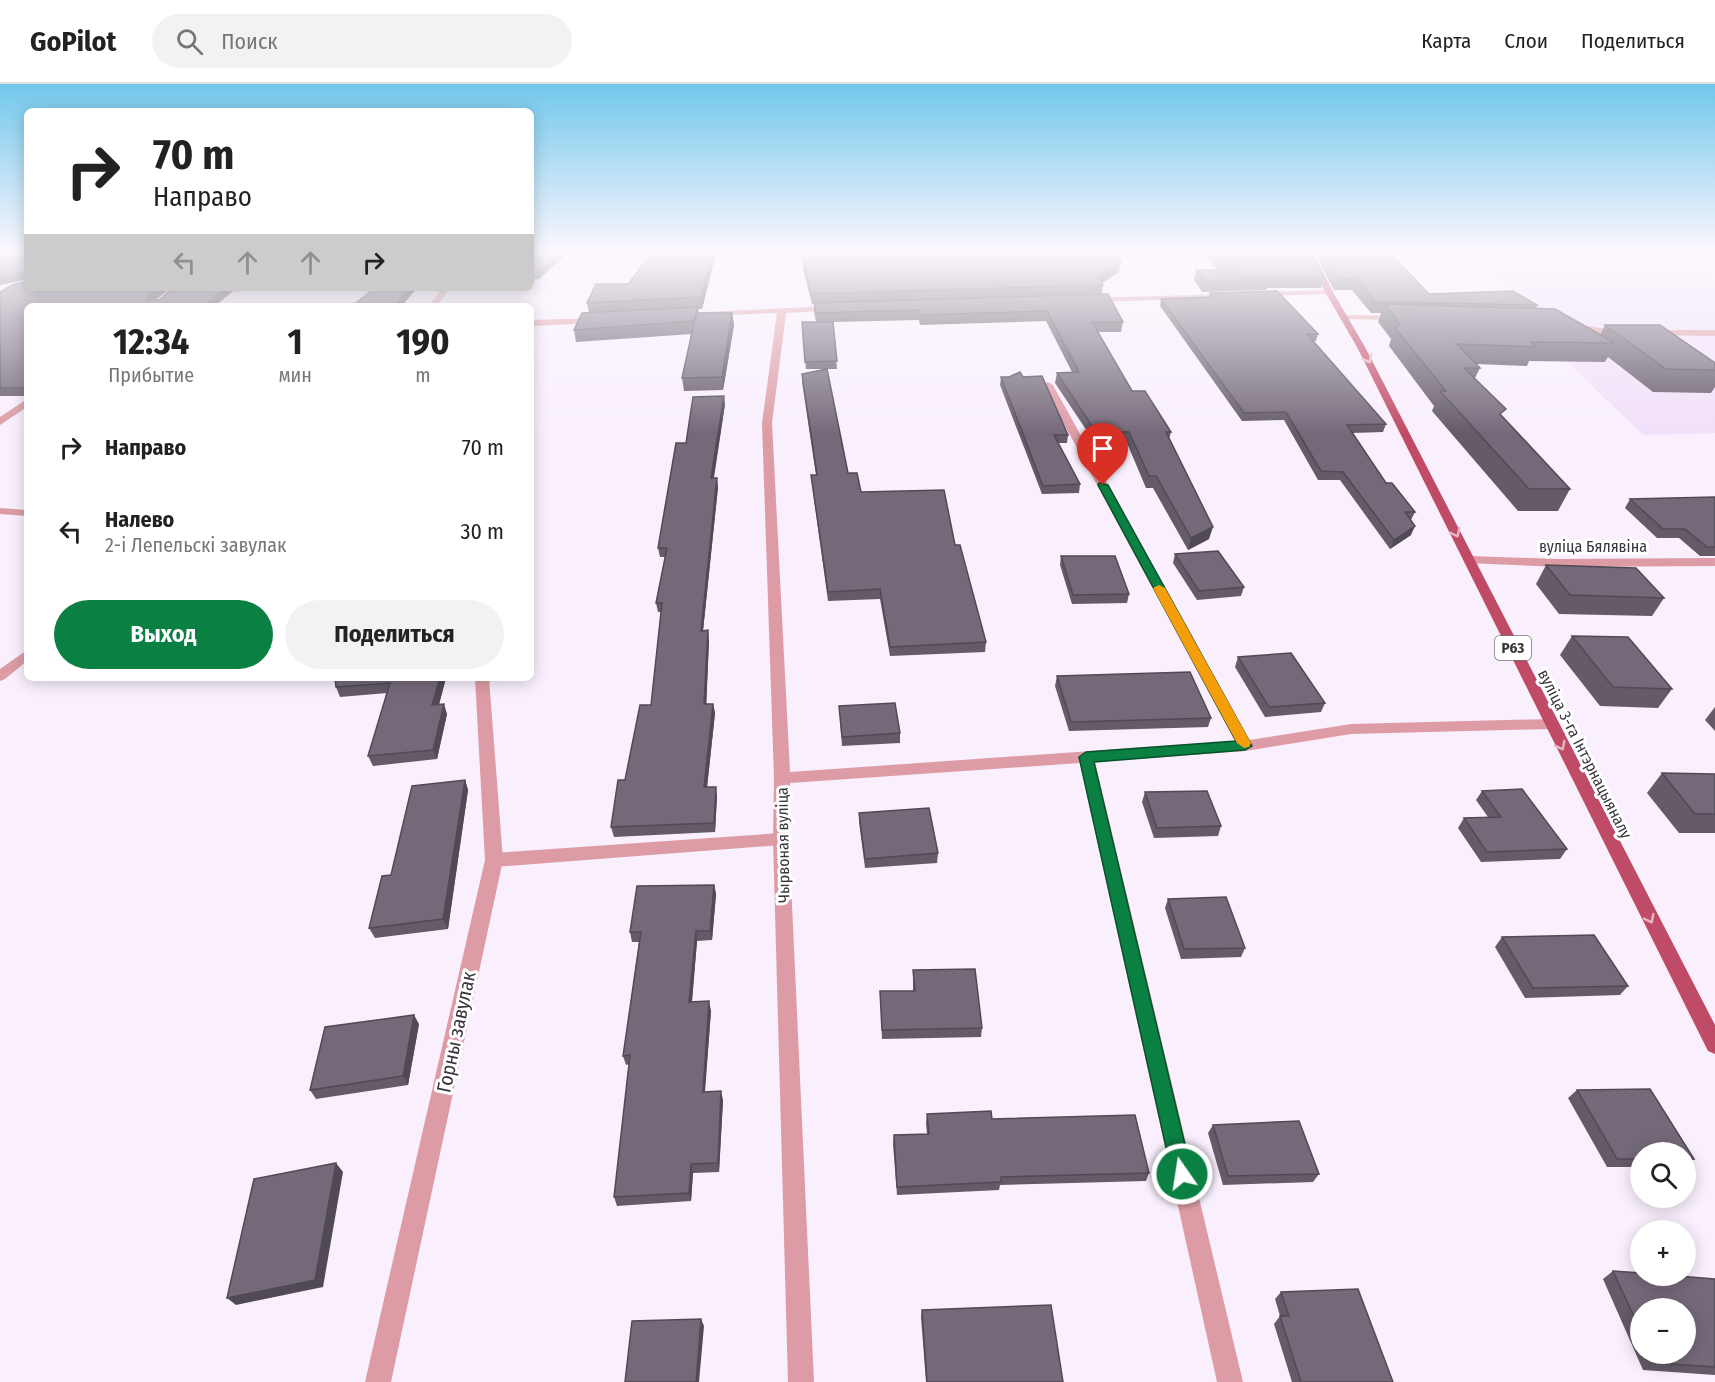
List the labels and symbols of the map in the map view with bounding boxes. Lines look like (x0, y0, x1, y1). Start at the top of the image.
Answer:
one-way arrow (1361, 353, 1372, 364)
pin (1077, 423, 1128, 485)
one-way arrow (1449, 527, 1461, 538)
street label: вуліца Бялявіна (1539, 537, 1647, 556)
road number: Р63 (1495, 636, 1531, 660)
street label: вуліца 3-га Інтэрнацыяналу (1534, 666, 1636, 843)
one-way arrow (1554, 739, 1566, 750)
street label: Чырвоная вуліца (772, 787, 794, 903)
one-way arrow (1643, 913, 1655, 924)
street label: Горны завулак (431, 969, 481, 1095)
position arrow (1150, 1142, 1214, 1206)

